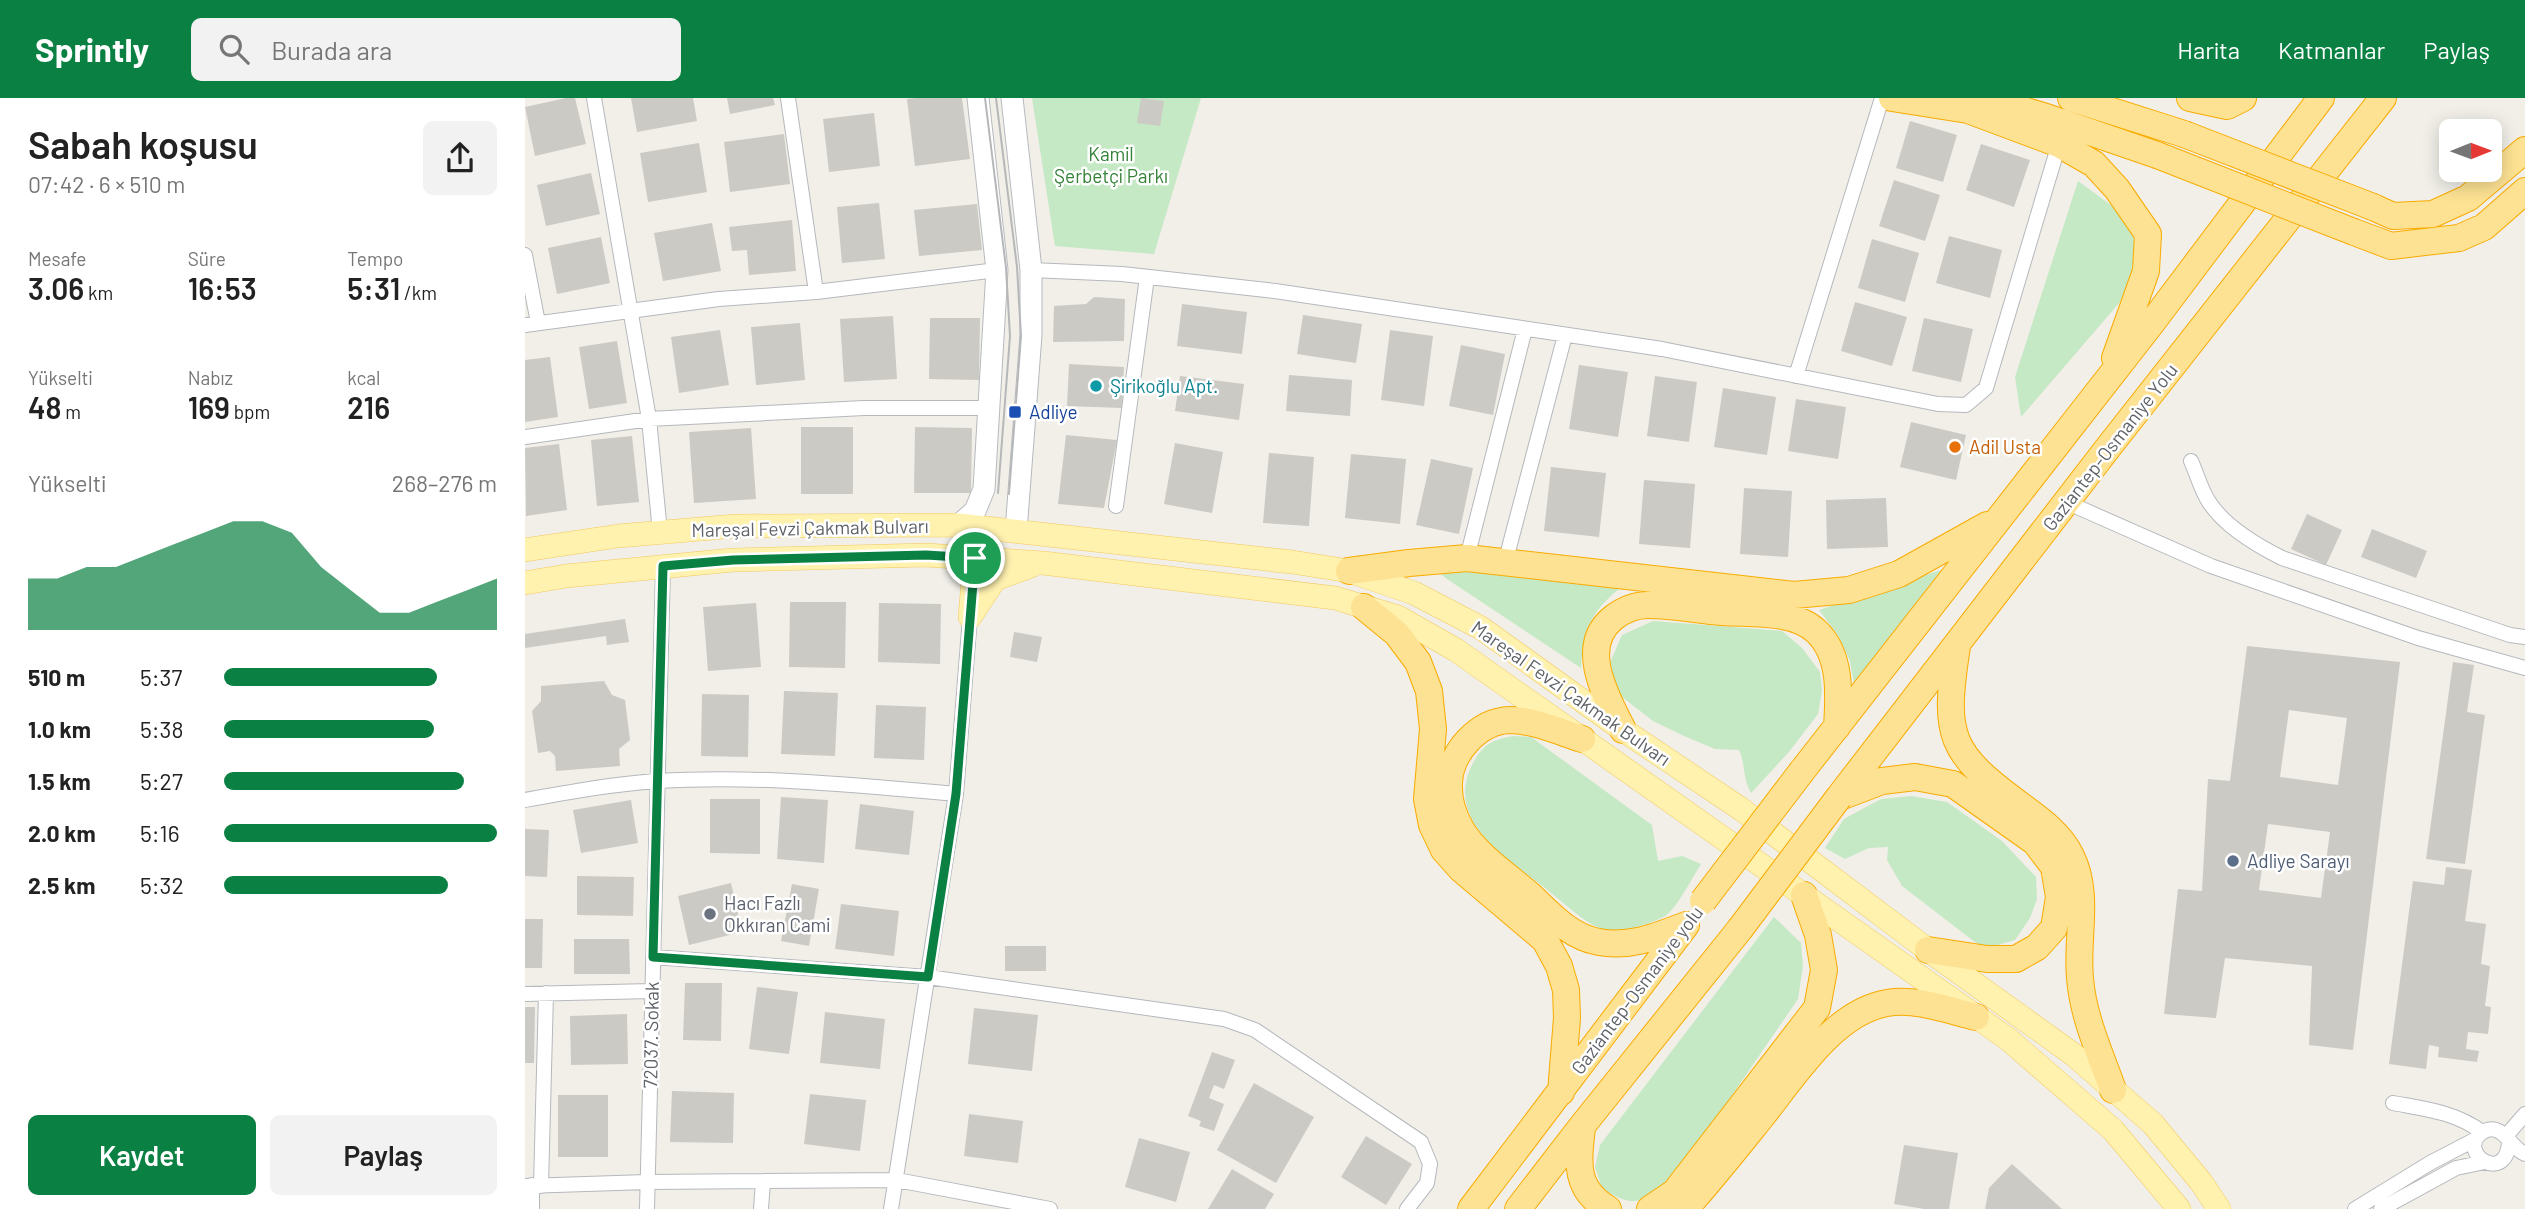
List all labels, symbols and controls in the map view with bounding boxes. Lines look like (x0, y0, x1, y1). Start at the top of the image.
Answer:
search box (191, 18, 681, 81)
text: Sprintly (35, 29, 149, 69)
icon: search (215, 30, 253, 68)
text: Burada ara (271, 34, 392, 65)
text: Harita (2177, 35, 2240, 64)
text: Katmanlar (2278, 35, 2385, 64)
text: Paylaş (2423, 35, 2490, 64)
north arrow (2439, 119, 2503, 182)
map controls (2439, 119, 2502, 182)
text: Sabah koşusu (28, 121, 258, 167)
button: share (423, 121, 497, 195)
park label: Kamil Şerbetçi Parkı (1054, 142, 1168, 187)
text: 07:42 · 6 × 510 m (28, 170, 185, 198)
text: Mesafe (28, 247, 86, 270)
text: Süre (188, 247, 226, 270)
text: Tempo (347, 247, 403, 270)
text: 3.06 (28, 270, 84, 306)
text: 16:53 (188, 270, 257, 306)
text: 5:31 (347, 270, 400, 306)
text: km (84, 281, 113, 304)
text: /km (400, 281, 437, 304)
street label: Gaziantep-Osmaniye Yolu (2037, 359, 2182, 535)
text: Yükselti (28, 366, 93, 389)
text: Nabız (188, 366, 233, 389)
text: kcal (347, 366, 380, 389)
place label: Şirikoğlu Apt. (1110, 374, 1218, 397)
marker: Şirikoğlu Apt. (1088, 378, 1104, 394)
text: 48 (28, 389, 62, 425)
text: 169 (188, 389, 230, 425)
text: 216 (347, 389, 390, 425)
text: m (62, 400, 81, 423)
text: bpm (230, 400, 270, 423)
place label: Adliye (1029, 400, 1078, 423)
marker: Adliye (1007, 404, 1023, 420)
place label: Adil Usta (1969, 435, 2041, 458)
marker: Adil Usta (1947, 439, 1963, 455)
text: Yükselti (28, 469, 106, 497)
text: 268–276 m (392, 469, 497, 497)
street label: Mareşal Fevzi Çakmak Bulvarı (691, 514, 929, 541)
pin (945, 528, 1005, 588)
icon: arrive (956, 539, 994, 577)
street label: Mareşal Fevzi Çakmak Bulvarı (1467, 615, 1675, 770)
text: 510 m (28, 663, 85, 691)
text: 5:37 (140, 663, 182, 691)
text: 1.0 km (28, 715, 91, 743)
text: 5:38 (140, 715, 183, 743)
text: 1.5 km (28, 767, 91, 795)
text: 5:27 (140, 767, 183, 795)
text: 2.0 km (28, 819, 96, 847)
text: 5:16 (140, 819, 180, 847)
place label: Adliye Sarayı (2247, 849, 2349, 872)
marker: Adliye Sarayı (2225, 853, 2241, 869)
text: 2.5 km (28, 871, 96, 899)
text: 5:32 (140, 871, 184, 899)
place label: Hacı Fazlı Okkıran Cami (724, 891, 830, 936)
street label: Gaziantep-Osmaniye yolu (1566, 901, 1707, 1078)
marker: Hacı Fazlı Okkıran Cami (702, 906, 718, 922)
street label: 72037. Sokak (638, 981, 663, 1089)
button: Kaydet (28, 1115, 256, 1195)
button: Paylaş (270, 1115, 497, 1195)

